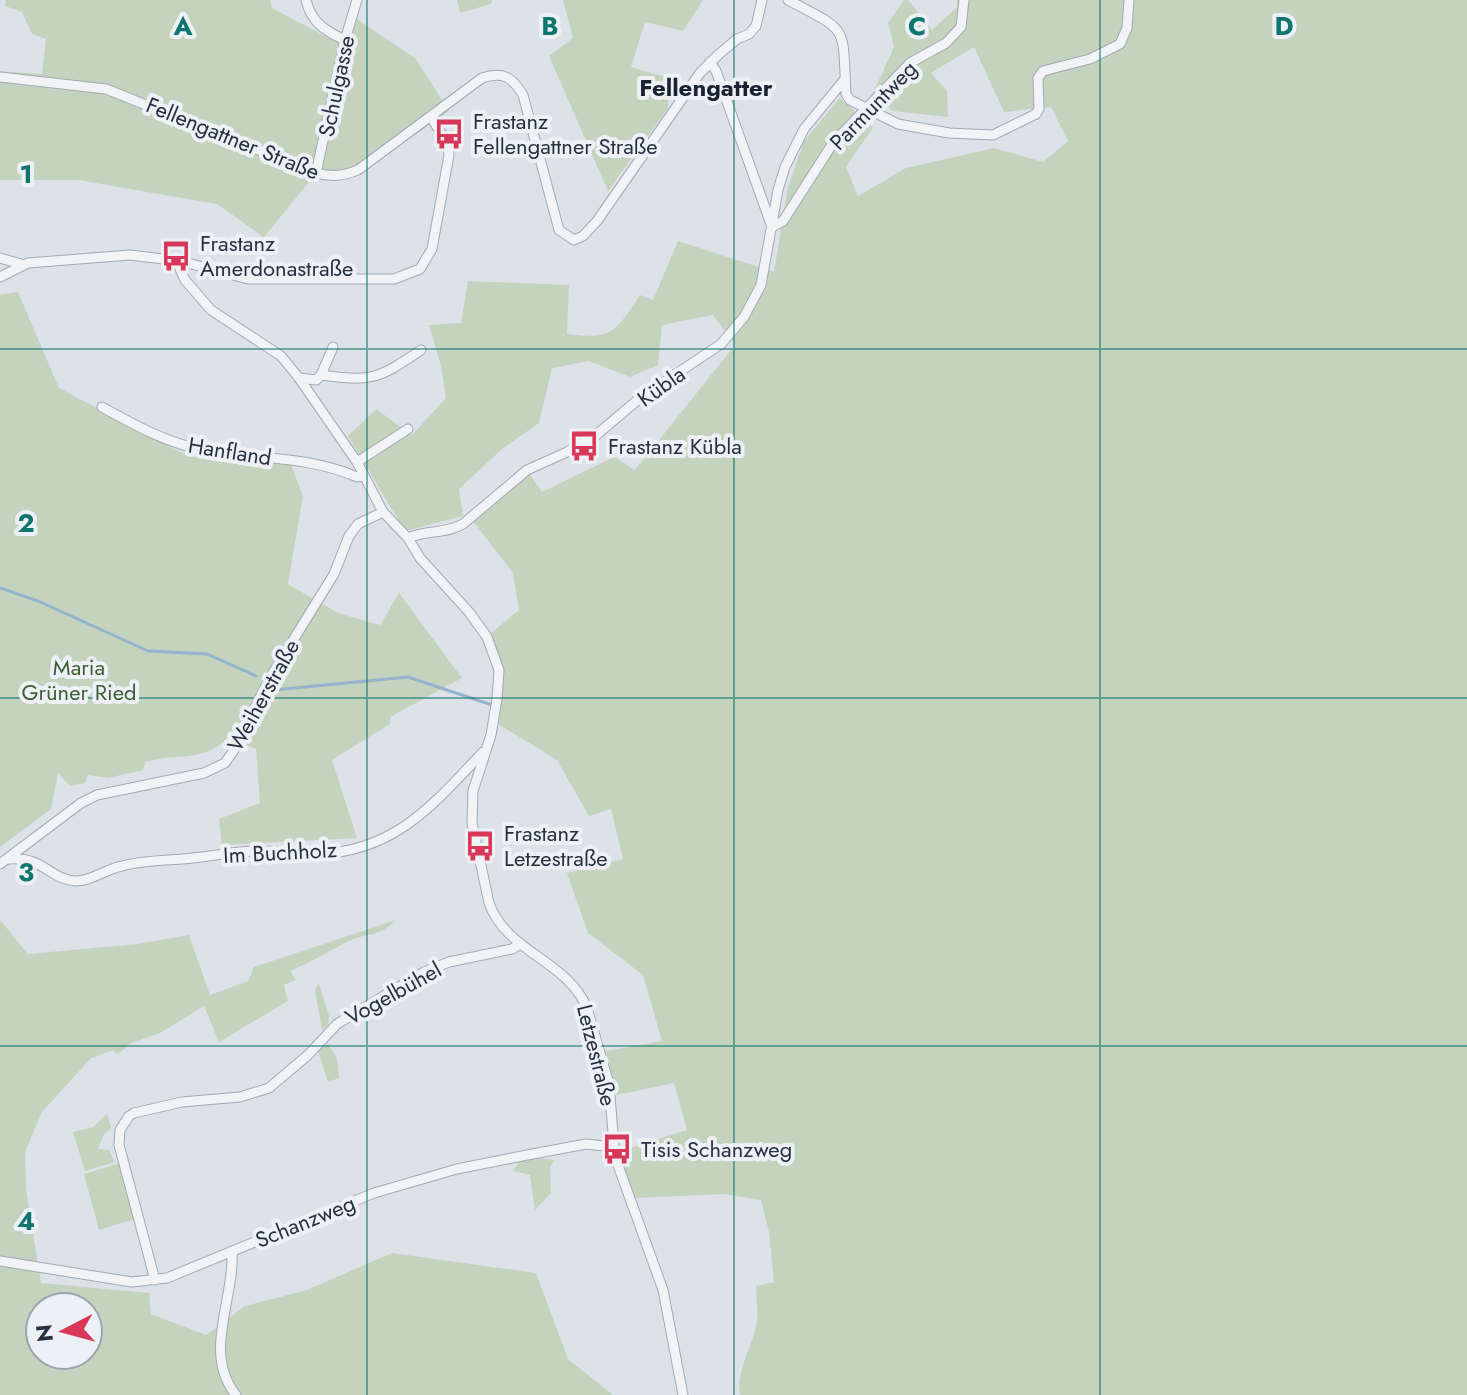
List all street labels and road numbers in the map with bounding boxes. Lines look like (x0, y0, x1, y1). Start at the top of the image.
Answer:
street label: Schulgasse (310, 32, 362, 140)
street label: Parmuntweg (822, 53, 924, 157)
street label: Fellengattner Straße (141, 89, 325, 187)
street label: Kübla (630, 358, 692, 414)
street label: Hanfland (186, 429, 274, 473)
street label: Weiherstraße (219, 633, 307, 757)
street label: Im Buchholz (222, 833, 338, 871)
street label: Vogelbühel (339, 953, 447, 1033)
street label: Letzestraße (569, 1001, 625, 1109)
street label: Schanzweg (250, 1186, 360, 1256)

